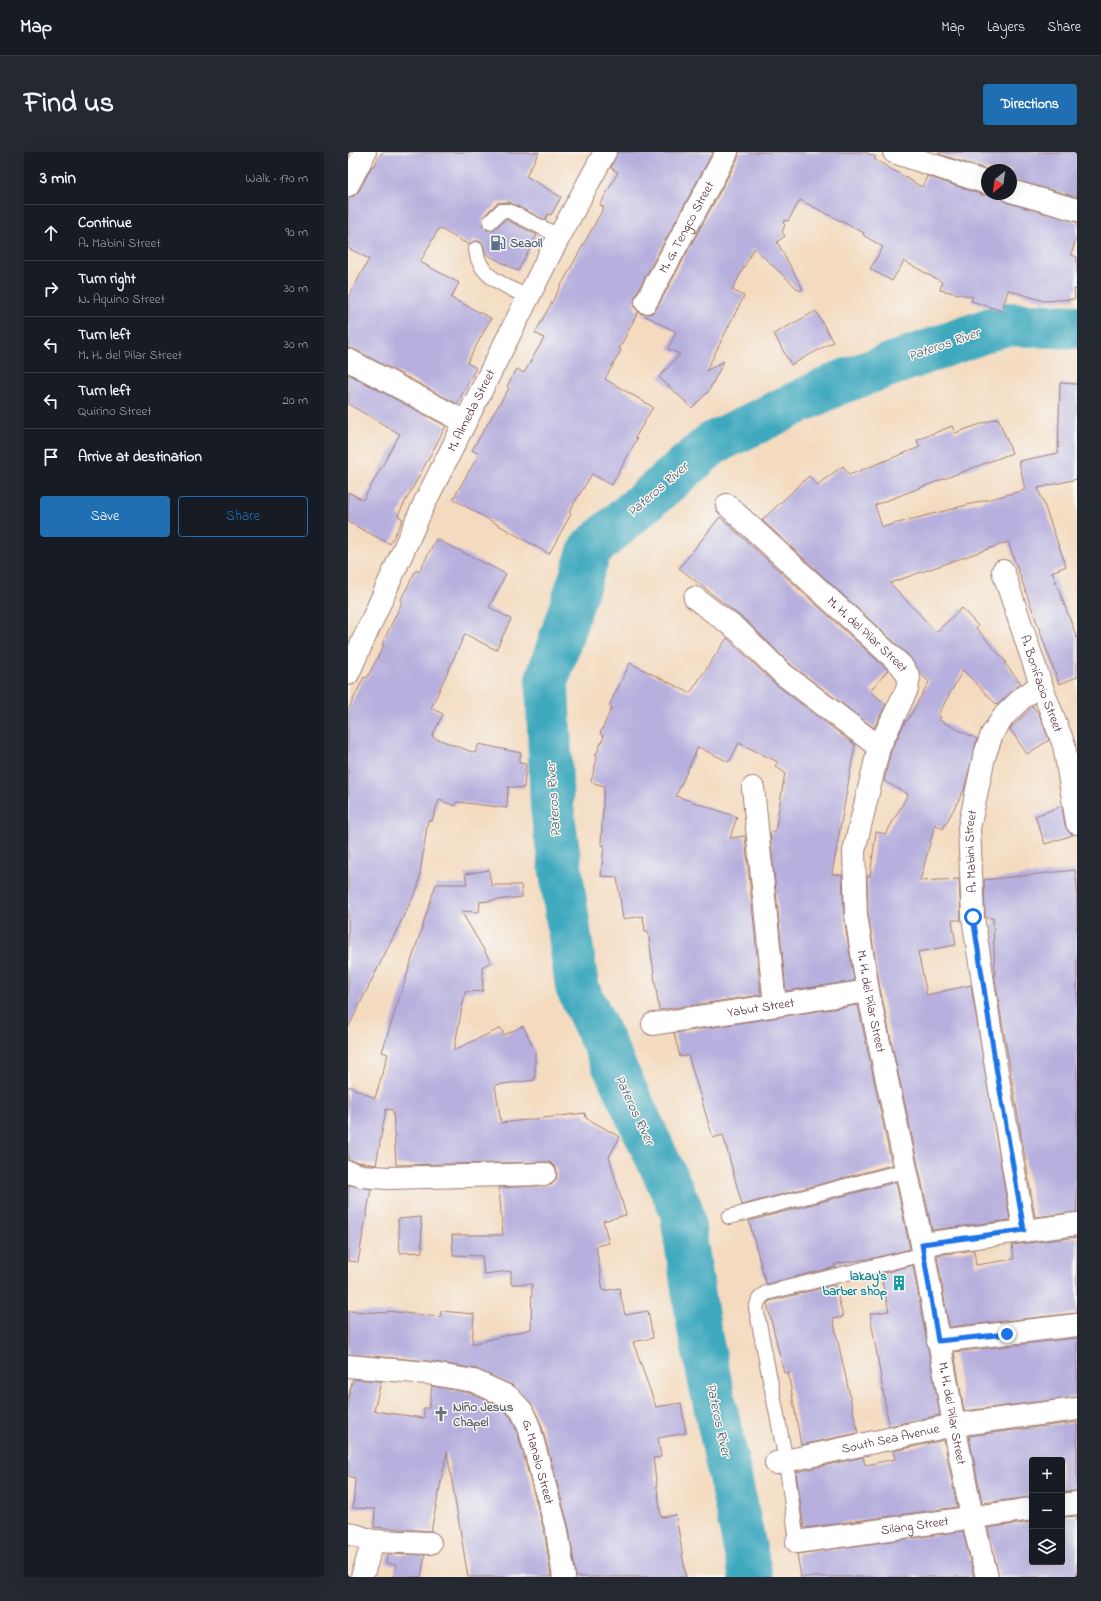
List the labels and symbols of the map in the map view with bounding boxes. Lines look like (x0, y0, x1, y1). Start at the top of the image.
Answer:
north arrow (981, 164, 1017, 200)
street label: M. G. Tengco Street (654, 177, 719, 277)
fuel station icon: Seaoil (489, 234, 507, 252)
place label: Seaoil (510, 234, 542, 253)
water label: Pateros River (905, 322, 984, 367)
street label: M. Almeda Street (442, 365, 500, 455)
water label: Pateros River (623, 456, 694, 522)
street label: M. H. del Pilar Street (823, 592, 913, 676)
street label: A. Bonifacio Street (1015, 632, 1068, 736)
water label: Pateros River (541, 760, 567, 838)
street label: A. Mabini Street (959, 808, 982, 893)
route start (964, 908, 982, 926)
street label: M. H. del Pilar Street (852, 949, 891, 1055)
street label: Yabut Street (726, 993, 796, 1022)
water label: Pateros River (609, 1072, 660, 1150)
place label: lakay's barber shop (822, 1267, 887, 1301)
building icon: lakay's barber shop (890, 1274, 908, 1292)
route end (998, 1325, 1016, 1343)
street label: M. H. del Pilar Street (934, 1360, 971, 1467)
water label: Pateros River (700, 1381, 736, 1460)
place label: Niño Jesus Chapel (453, 1398, 514, 1432)
church icon: Niño Jesus Chapel (432, 1405, 450, 1423)
street label: G. Manalo Street (517, 1416, 559, 1507)
street label: South Sea Avenue (840, 1419, 941, 1458)
street label: Silang Street (880, 1511, 951, 1540)

